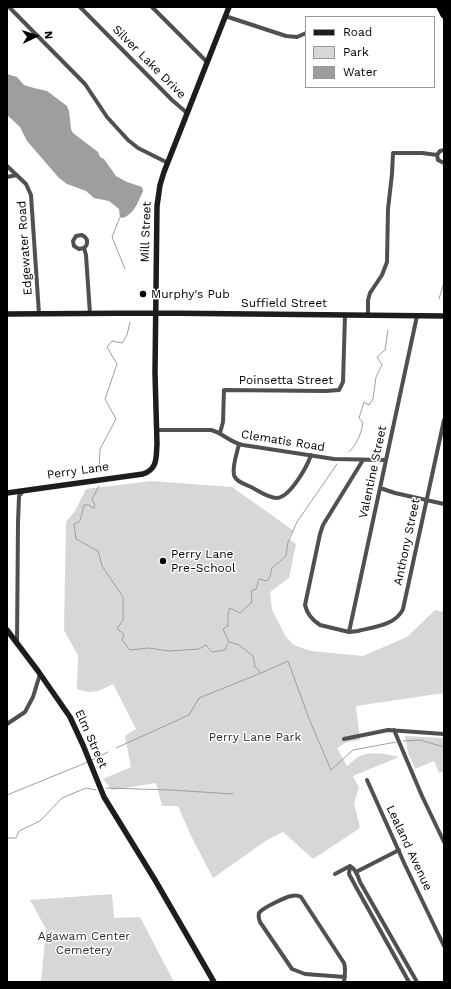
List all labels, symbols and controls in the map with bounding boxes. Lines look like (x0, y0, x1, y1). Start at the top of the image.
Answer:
north arrow (16, 16, 56, 56)
legend (305, 16, 435, 88)
street label: Silver Lake Drive (109, 22, 189, 102)
text: Road (343, 25, 372, 39)
text: N (42, 31, 55, 40)
text: Park (343, 45, 369, 59)
text: Water (343, 65, 377, 79)
street label: Edgewater Road (15, 200, 35, 296)
street label: Mill Street (138, 201, 154, 263)
place label: Murphy's Pub (151, 287, 230, 301)
marker: Murphy's Pub (138, 289, 148, 299)
street label: Suffield Street (241, 296, 327, 310)
street label: Poinsetta Street (239, 373, 333, 387)
street label: Valentine Street (356, 424, 390, 520)
street label: Clematis Road (240, 427, 326, 455)
street label: Perry Lane (46, 460, 110, 482)
street label: Anthony Street (391, 497, 423, 587)
place label: Perry Lane Pre-School (171, 547, 236, 575)
marker: Perry Lane Pre-School (158, 556, 168, 566)
street label: Elm Street (72, 707, 110, 771)
park label: Perry Lane Park (209, 730, 301, 744)
street label: Lealand Avenue (383, 803, 435, 893)
park label: Agawam Center Cemetery (38, 929, 130, 957)

